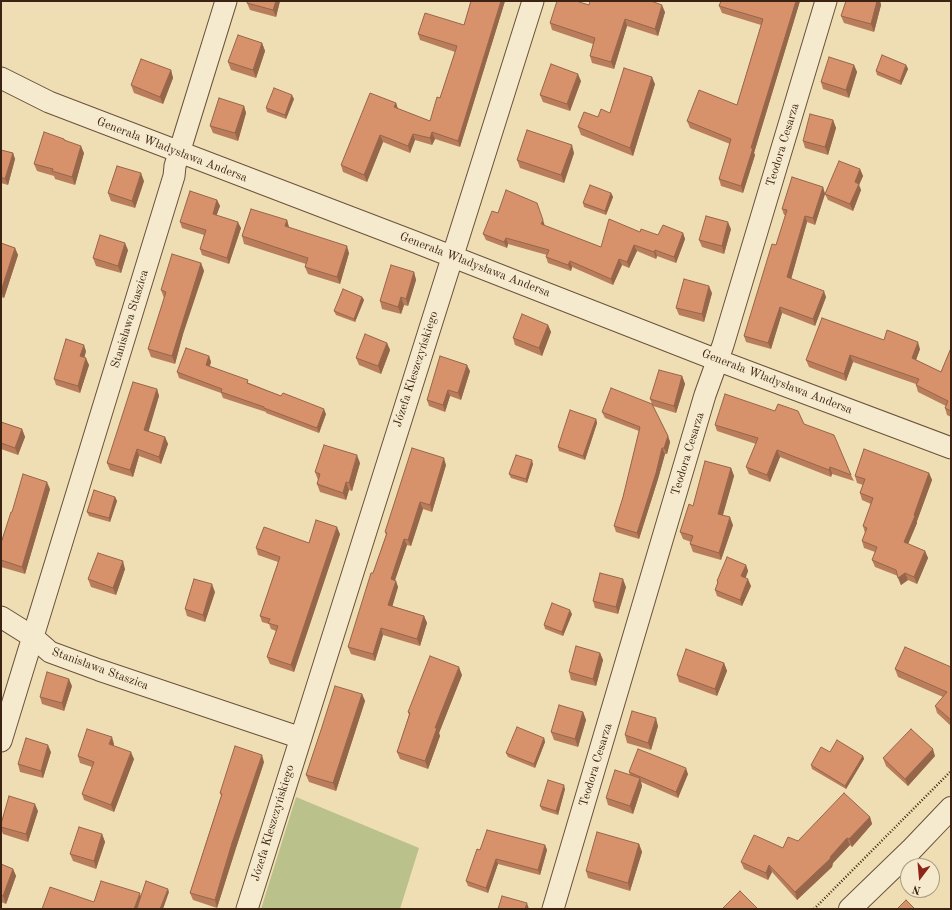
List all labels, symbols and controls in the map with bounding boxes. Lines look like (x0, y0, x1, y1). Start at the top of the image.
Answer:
street label: Teodora Cesarza (763, 102, 803, 188)
street label: Generała Władysława Andersa (95, 115, 249, 185)
street label: Generała Władysława Andersa (398, 230, 552, 300)
street label: Stanisława Staszica (108, 268, 152, 370)
street label: Józefa Kleszczyńskiego (390, 309, 442, 429)
street label: Generała Władysława Andersa (700, 347, 854, 417)
street label: Teodora Cesarza (668, 411, 708, 497)
street label: Stanisława Staszica (50, 645, 150, 693)
street label: Teodora Cesarza (576, 722, 616, 808)
street label: Józefa Kleszczyńskiego (248, 763, 298, 883)
north arrow (900, 858, 940, 898)
text: N (911, 883, 922, 896)

